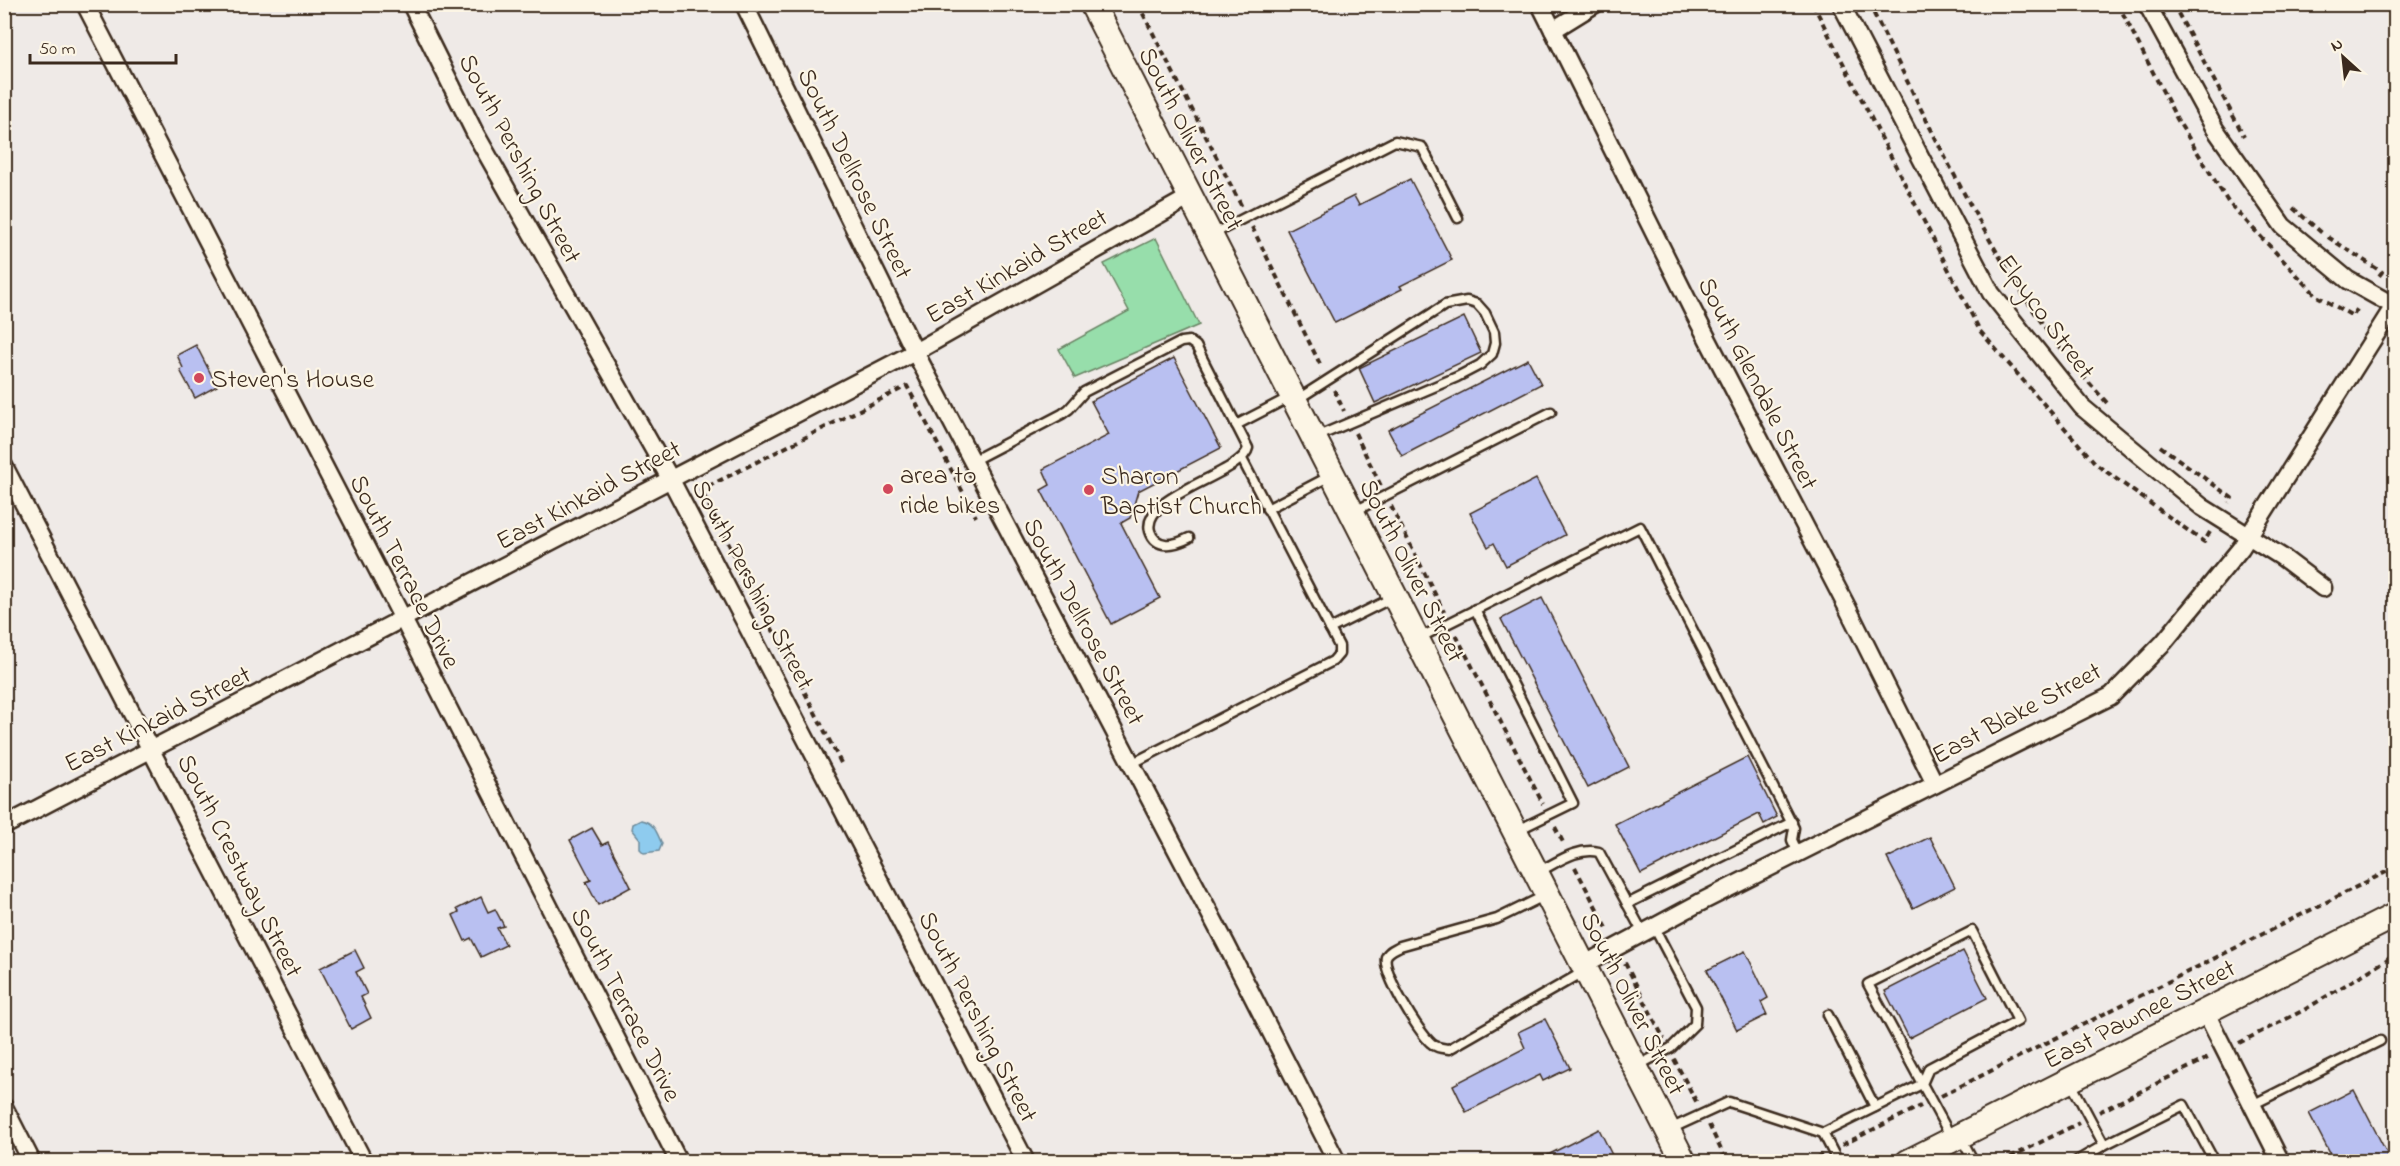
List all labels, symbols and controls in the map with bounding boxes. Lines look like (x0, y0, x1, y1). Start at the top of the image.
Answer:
scale bar (30, 27, 176, 65)
north arrow (2313, 27, 2373, 87)
text: N (2327, 32, 2348, 59)
text: 50 m (39, 37, 76, 63)
street label: South Oliver Street (1127, 41, 1252, 238)
street label: South Pershing Street (447, 48, 590, 271)
street label: South Dellrose Street (786, 62, 921, 286)
street label: East Kinkaid Street (919, 200, 1116, 335)
street label: Elpyco Street (1986, 247, 2103, 388)
street label: South Glendale Street (1686, 271, 1827, 498)
place label: Steven's House (211, 362, 374, 400)
marker: Steven's House (192, 371, 206, 385)
street label: East Kinkaid Street (490, 432, 689, 562)
place label: area to ride bikes (900, 458, 1000, 526)
place label: Sharon Baptist Church (1100, 459, 1262, 527)
street label: South Terrace Drive (338, 469, 469, 676)
street label: South Oliver Street (1348, 473, 1473, 670)
street label: South Pershing Street (680, 474, 823, 697)
marker: area to ride bikes (881, 482, 895, 496)
marker: Sharon Baptist Church (1082, 483, 1096, 497)
street label: South Dellrose Street (1011, 512, 1153, 733)
street label: East Blake Street (1926, 654, 2109, 775)
street label: East Kinkaid Street (58, 657, 259, 784)
street label: South Crestway Street (166, 748, 311, 985)
street label: South Terrace Drive (559, 902, 690, 1109)
street label: South Pershing Street (907, 905, 1046, 1130)
street label: South Oliver Street (1569, 906, 1694, 1103)
street label: East Pawnee Street (2038, 951, 2243, 1080)

